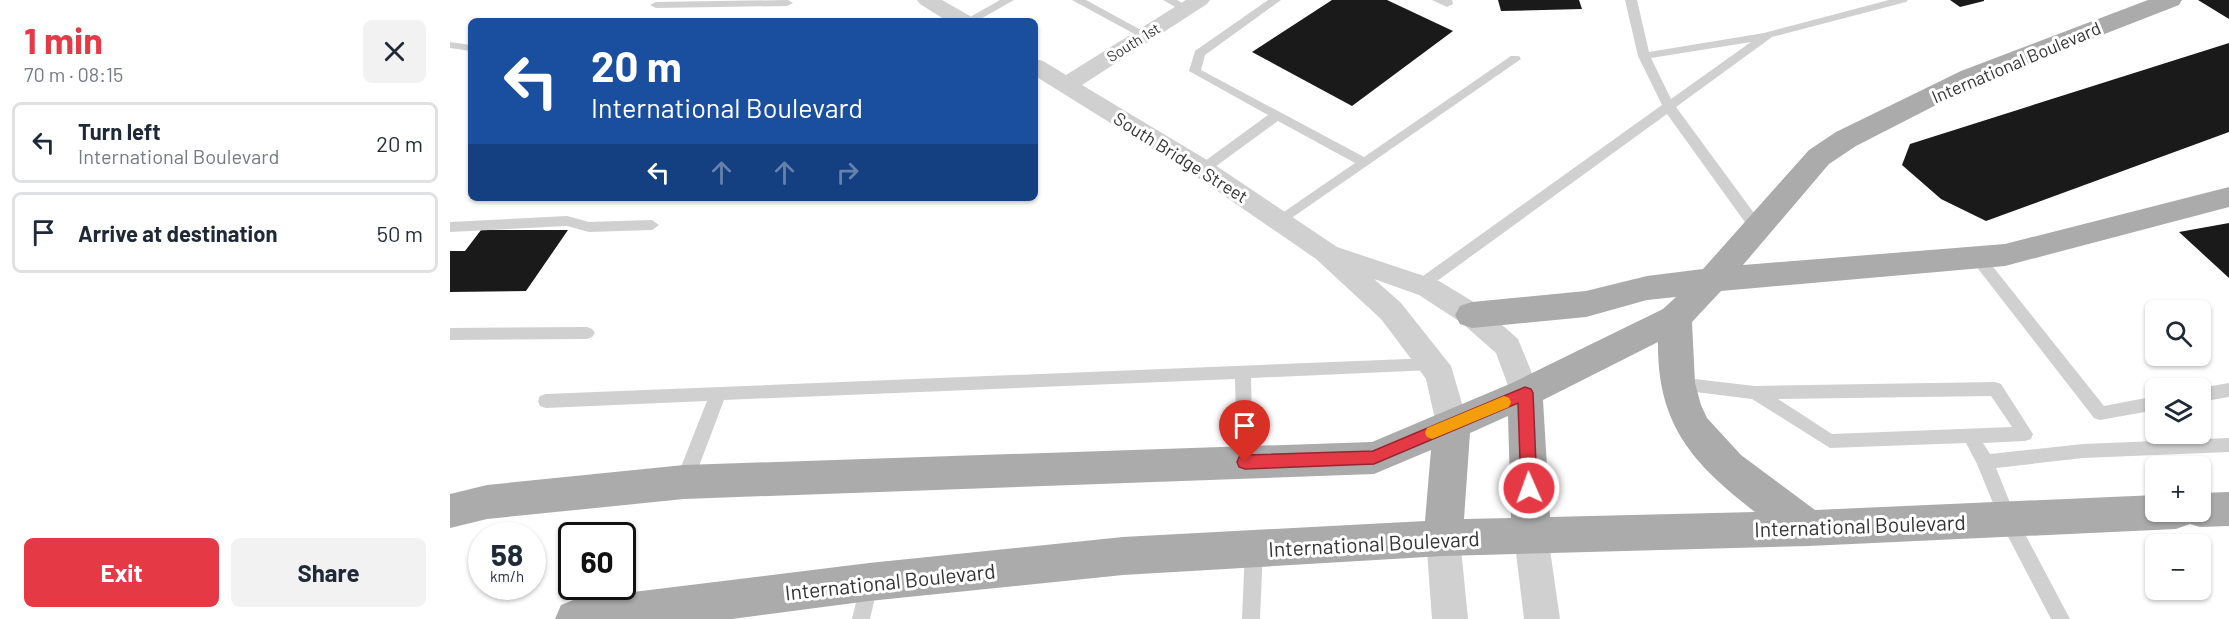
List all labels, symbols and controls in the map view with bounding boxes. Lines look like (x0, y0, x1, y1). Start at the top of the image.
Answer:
street label: International Boulevard (1928, 16, 2104, 108)
text: 1 min (24, 18, 103, 61)
street label: South 1st (1103, 19, 1163, 65)
button: close (363, 20, 426, 83)
text: 20 m (591, 40, 682, 90)
icon: left (492, 42, 570, 120)
text: 70 m · 08:15 (24, 62, 123, 86)
text: International Boulevard (591, 91, 863, 123)
street label: South Bridge Street (1110, 107, 1252, 207)
text: Turn left (78, 118, 161, 144)
icon: left (27, 126, 60, 159)
text: 20 m (376, 130, 423, 156)
text: International Boulevard (78, 144, 279, 168)
icon: left (642, 156, 675, 189)
icon: ahead (705, 156, 738, 189)
icon: ahead (768, 156, 801, 189)
icon: right (831, 156, 864, 189)
icon: arrive (27, 216, 60, 249)
text: Arrive at destination (78, 220, 277, 246)
text: 50 m (377, 220, 423, 246)
map controls (2145, 300, 2211, 600)
button: search (2145, 300, 2211, 366)
button: layers (2145, 378, 2211, 444)
pin (1219, 400, 1270, 462)
icon: arrive (1228, 409, 1261, 442)
position arrow (1497, 456, 1561, 520)
button: + (2145, 456, 2211, 522)
street label: International Boulevard (1754, 509, 1966, 541)
speed limit sign: 60 (558, 522, 636, 600)
street label: International Boulevard (1268, 525, 1480, 561)
button: − (2145, 534, 2211, 600)
text: 58 (491, 536, 523, 572)
button: Exit (24, 538, 219, 607)
button: Share (231, 538, 426, 607)
street label: International Boulevard (784, 558, 996, 604)
text: km/h (490, 567, 524, 585)

